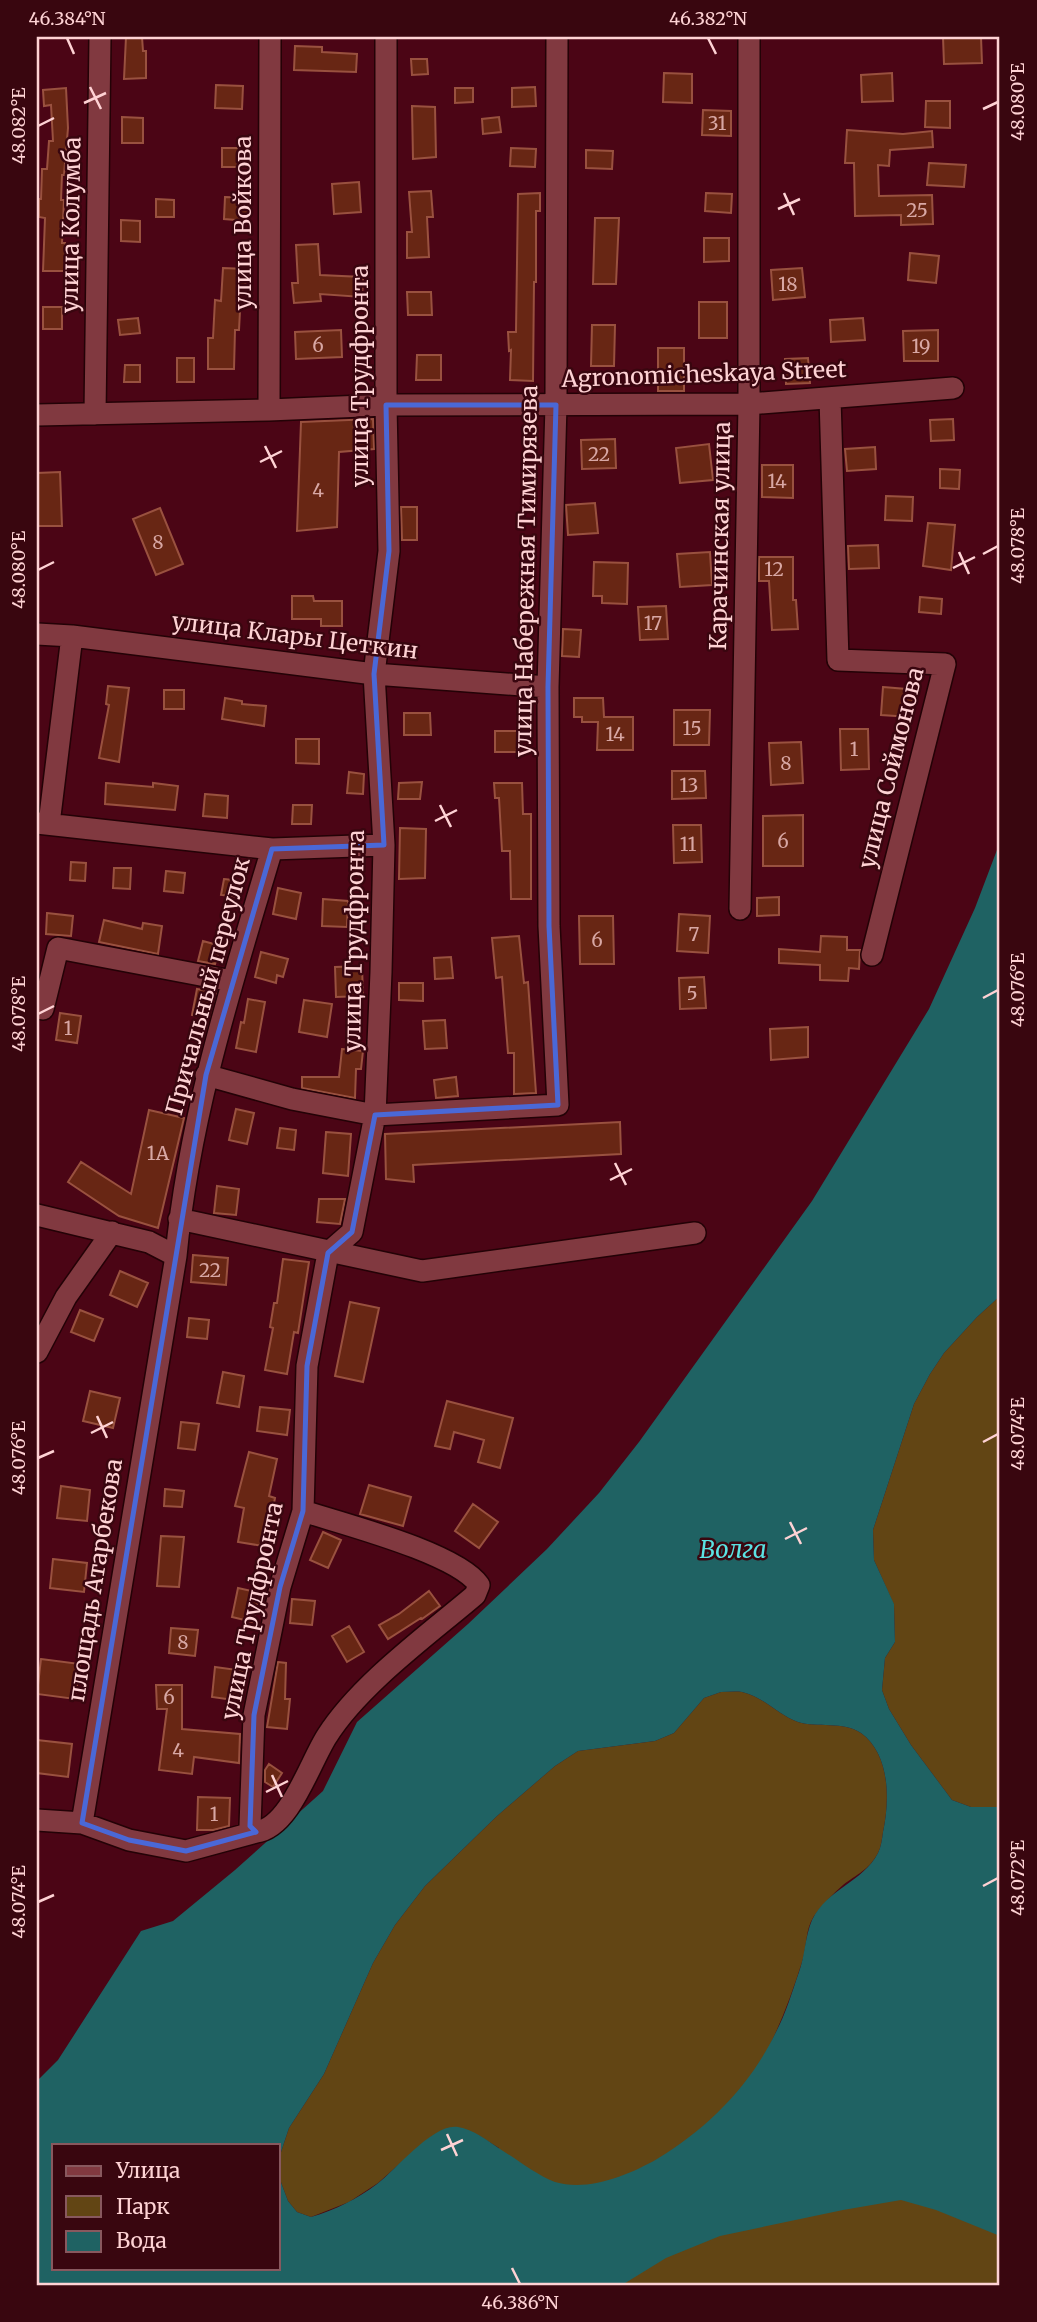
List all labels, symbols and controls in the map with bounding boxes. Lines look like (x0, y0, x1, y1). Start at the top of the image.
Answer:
text: 46.384°N (28, 7, 106, 30)
text: 46.382°N (669, 7, 747, 30)
text: 48.080°E (1006, 62, 1029, 141)
text: 48.082°E (7, 87, 30, 164)
house number: 31 (708, 111, 727, 135)
street label: улица Войкова (228, 136, 257, 310)
street label: улица Колумба (54, 137, 87, 313)
house number: 25 (906, 198, 928, 222)
street label: улица Трудфронта (345, 265, 374, 487)
house number: 18 (778, 272, 798, 296)
house number: 6 (312, 333, 324, 357)
house number: 19 (911, 334, 931, 358)
street label: Agronomicheskaya Street (560, 354, 847, 393)
street label: улица Набережная Тимирязева (508, 385, 543, 757)
street label: Карачинская улица (703, 421, 736, 651)
house number: 22 (588, 442, 610, 466)
house number: 14 (767, 469, 787, 493)
house number: 4 (312, 478, 324, 502)
text: 48.078°E (1006, 507, 1029, 584)
text: 48.080°E (7, 530, 30, 609)
house number: 8 (152, 530, 164, 554)
house number: 12 (764, 557, 784, 581)
street label: улица Клары Цеткин (170, 606, 420, 665)
house number: 17 (644, 611, 662, 635)
street label: улица Соймонова (851, 664, 930, 872)
house number: 15 (682, 716, 702, 740)
house number: 14 (605, 722, 625, 746)
house number: 1 (850, 737, 859, 761)
house number: 8 (780, 751, 792, 775)
house number: 13 (680, 773, 698, 797)
house number: 6 (777, 829, 789, 853)
street label: улица Трудфронта (337, 830, 370, 1052)
house number: 11 (680, 832, 697, 856)
street label: Причальный переулок (159, 853, 256, 1118)
house number: 7 (689, 922, 700, 946)
house number: 6 (591, 928, 603, 952)
text: 48.076°E (1006, 952, 1029, 1027)
text: 48.078°E (7, 975, 30, 1052)
house number: 5 (686, 981, 698, 1005)
house number: 1 (64, 1016, 73, 1040)
house number: 1А (147, 1141, 170, 1165)
house number: 22 (199, 1258, 221, 1282)
text: 48.074°E (1006, 1397, 1029, 1471)
text: 48.076°E (7, 1420, 30, 1495)
street label: площадь Атарбекова (61, 1457, 128, 1703)
street label: улица Трудфронта (214, 1499, 289, 1723)
water label: Волга (700, 1534, 766, 1565)
house number: 8 (177, 1630, 189, 1654)
house number: 6 (163, 1685, 175, 1709)
house number: 4 (172, 1738, 184, 1762)
house number: 1 (210, 1802, 219, 1826)
text: 48.072°E (1006, 1839, 1029, 1916)
text: 48.074°E (7, 1865, 30, 1939)
legend (52, 2144, 280, 2270)
text: Улица (115, 2157, 180, 2184)
text: Парк (116, 2193, 170, 2220)
text: Вода (116, 2227, 167, 2254)
text: 46.386°N (481, 2291, 559, 2314)

